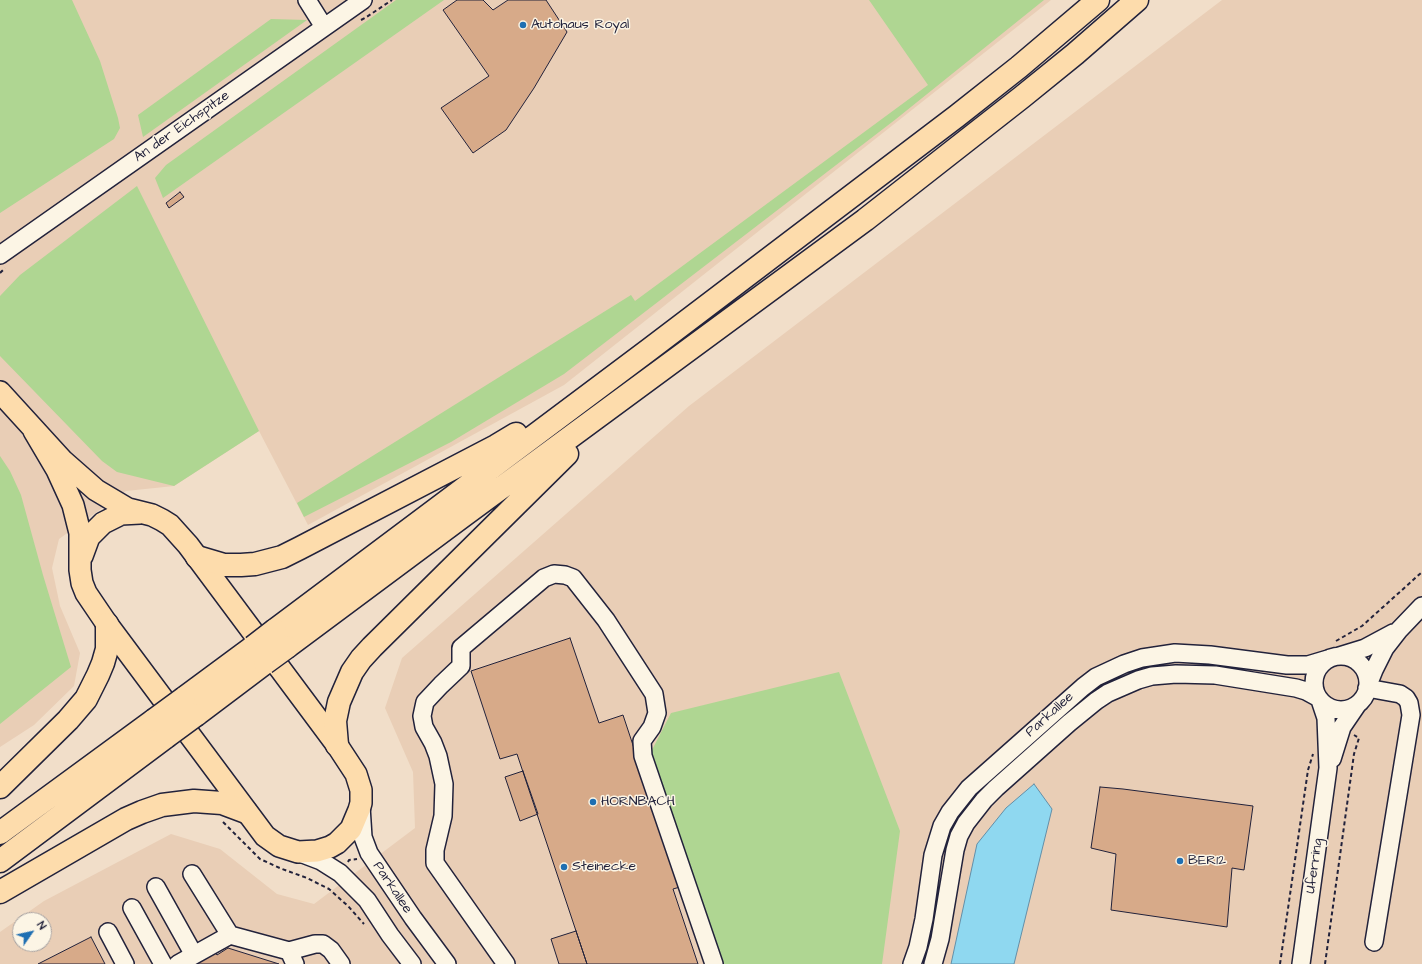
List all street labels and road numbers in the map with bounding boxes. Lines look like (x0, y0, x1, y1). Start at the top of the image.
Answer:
street label: An der Eichspitze (131, 88, 233, 166)
street label: Parkallee (1022, 689, 1078, 741)
street label: Uferring (1303, 837, 1327, 895)
street label: Parkallee (369, 859, 415, 917)

